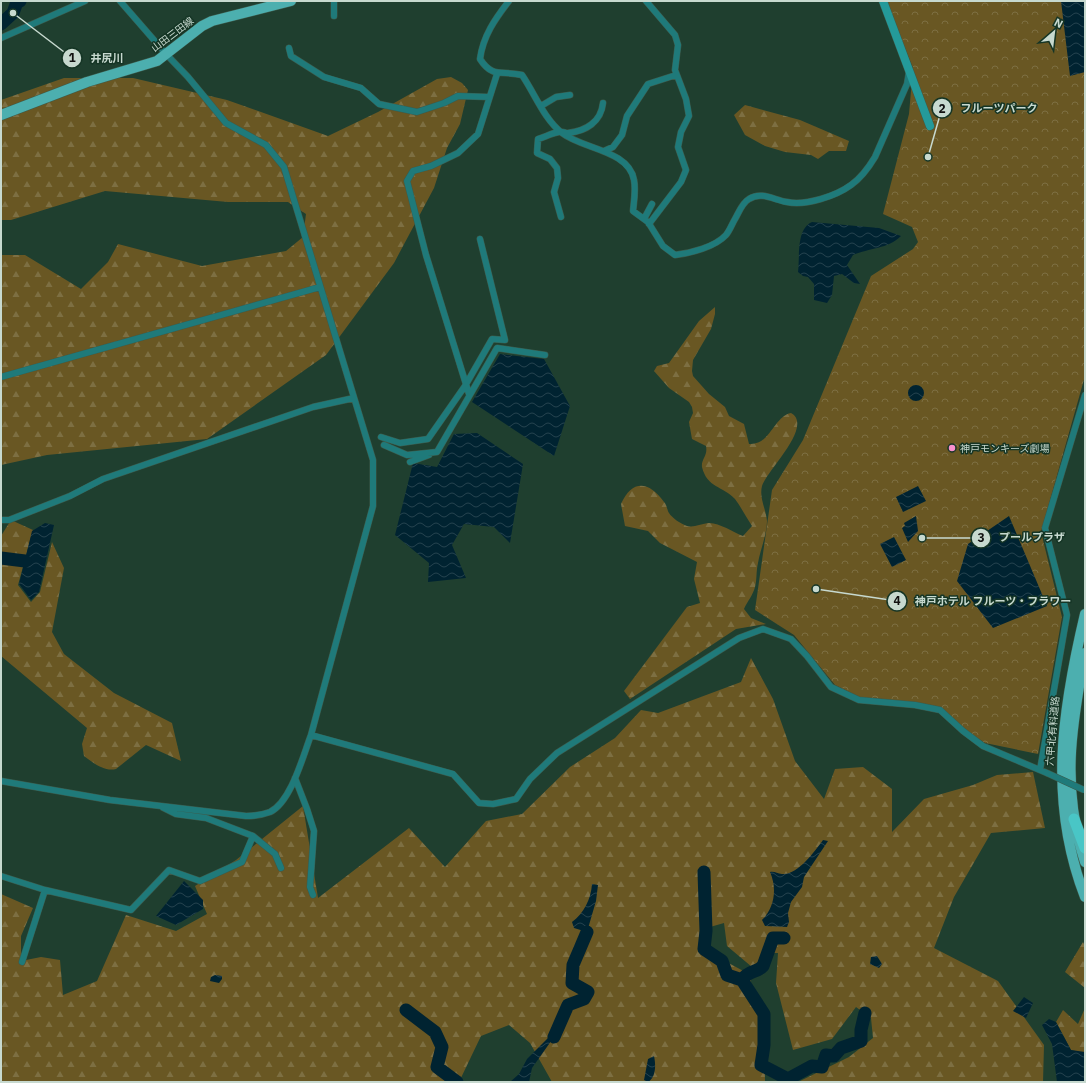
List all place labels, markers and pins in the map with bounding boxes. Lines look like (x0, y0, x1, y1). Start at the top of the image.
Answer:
callout: 井尻川 (62, 46, 131, 69)
callout: フルーツパーク (932, 97, 1045, 120)
place label: 神戸モンキーズ劇場 (960, 442, 1050, 455)
marker: 神戸モンキーズ劇場 (947, 443, 957, 453)
callout: プールプラザ (971, 526, 1073, 549)
callout: 神戸ホテル フルーツ・フラワー (887, 590, 1079, 613)

